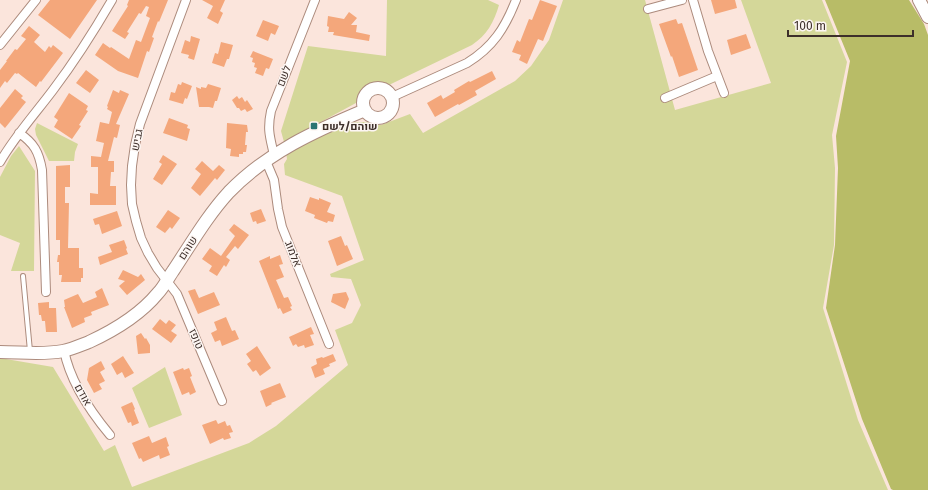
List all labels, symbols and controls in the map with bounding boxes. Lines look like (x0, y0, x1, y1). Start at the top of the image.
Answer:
scale bar (788, 12, 913, 38)
text: 100 m (794, 19, 826, 33)
street label: לשם (274, 63, 294, 88)
place label: שוהם/לשם (322, 120, 377, 133)
marker: שוהם/לשם (309, 121, 319, 131)
street label: גביש (128, 128, 146, 152)
street label: שוהם (176, 234, 200, 262)
street label: אלמוג (282, 239, 304, 269)
street label: טופז (186, 327, 206, 351)
street label: אודם (72, 382, 94, 408)

